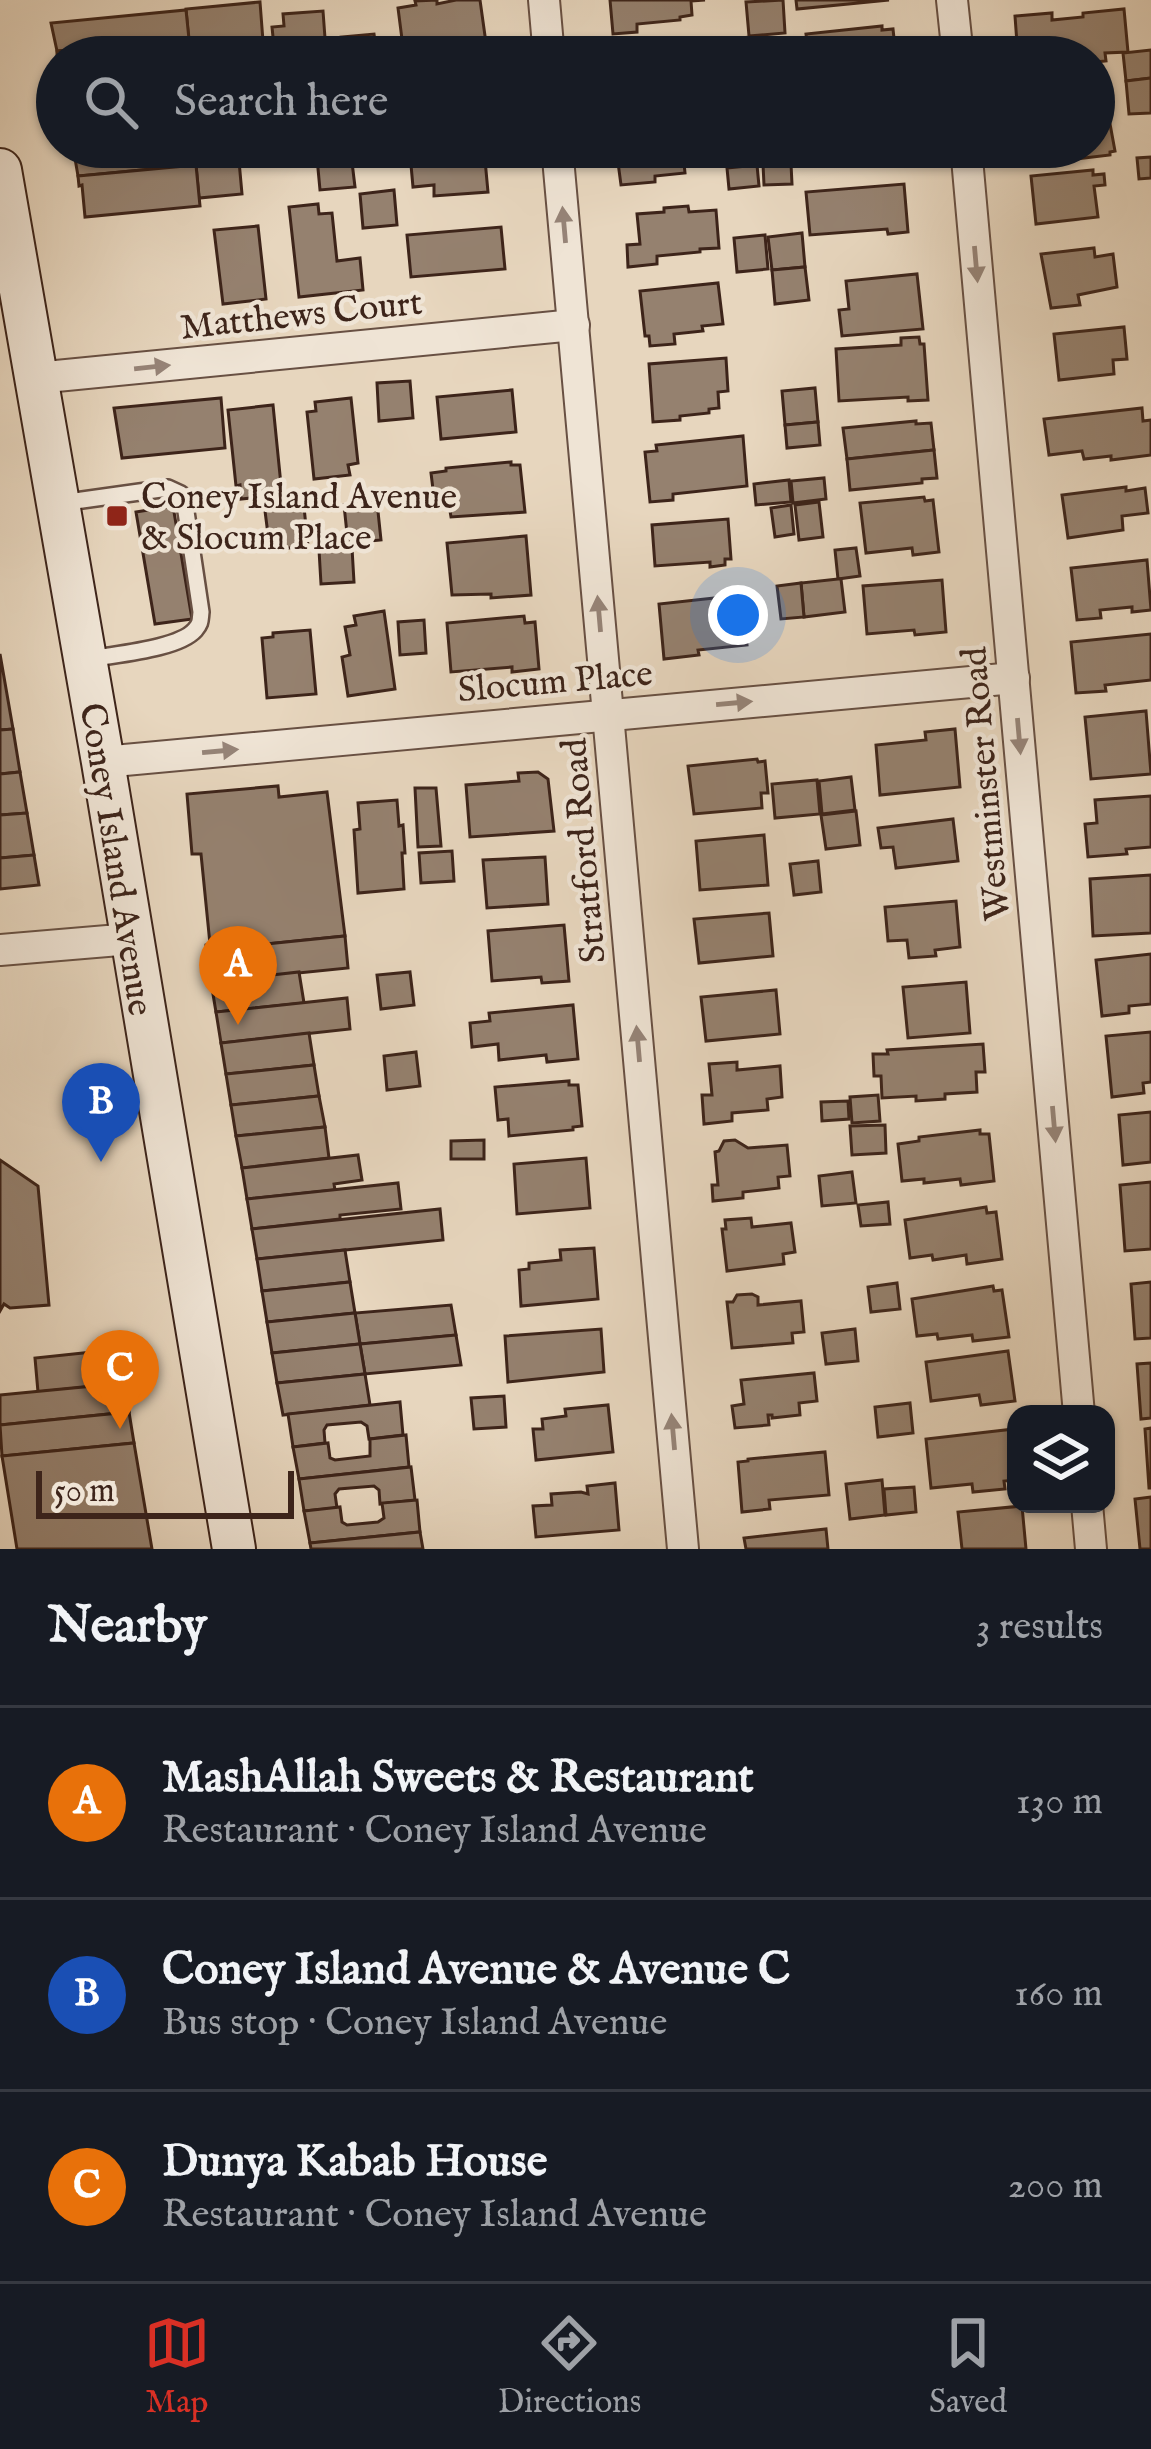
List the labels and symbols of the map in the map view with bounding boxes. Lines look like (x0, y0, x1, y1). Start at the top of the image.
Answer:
one-way arrow (555, 206, 574, 243)
one-way arrow (967, 245, 986, 283)
street label: Matthews Court (178, 280, 425, 352)
one-way arrow (134, 357, 171, 376)
place label: Coney Island Avenue & Slocum Place (141, 475, 457, 562)
marker: Coney Island Avenue & Slocum Place (104, 503, 130, 529)
your location (708, 585, 768, 645)
one-way arrow (589, 595, 608, 632)
street label: Westminster Road (952, 644, 1022, 923)
street label: Slocum Place (456, 652, 655, 714)
one-way arrow (715, 693, 753, 712)
street label: Coney Island Avenue (68, 700, 162, 1019)
one-way arrow (1010, 718, 1029, 755)
street label: Stratford Road (552, 735, 618, 965)
one-way arrow (202, 741, 239, 760)
pin: A (199, 926, 277, 1025)
one-way arrow (628, 1025, 647, 1062)
pin: B (62, 1063, 140, 1162)
one-way arrow (1044, 1106, 1063, 1143)
pin: C (81, 1330, 159, 1429)
one-way arrow (663, 1413, 682, 1451)
scale bar (36, 1465, 294, 1518)

